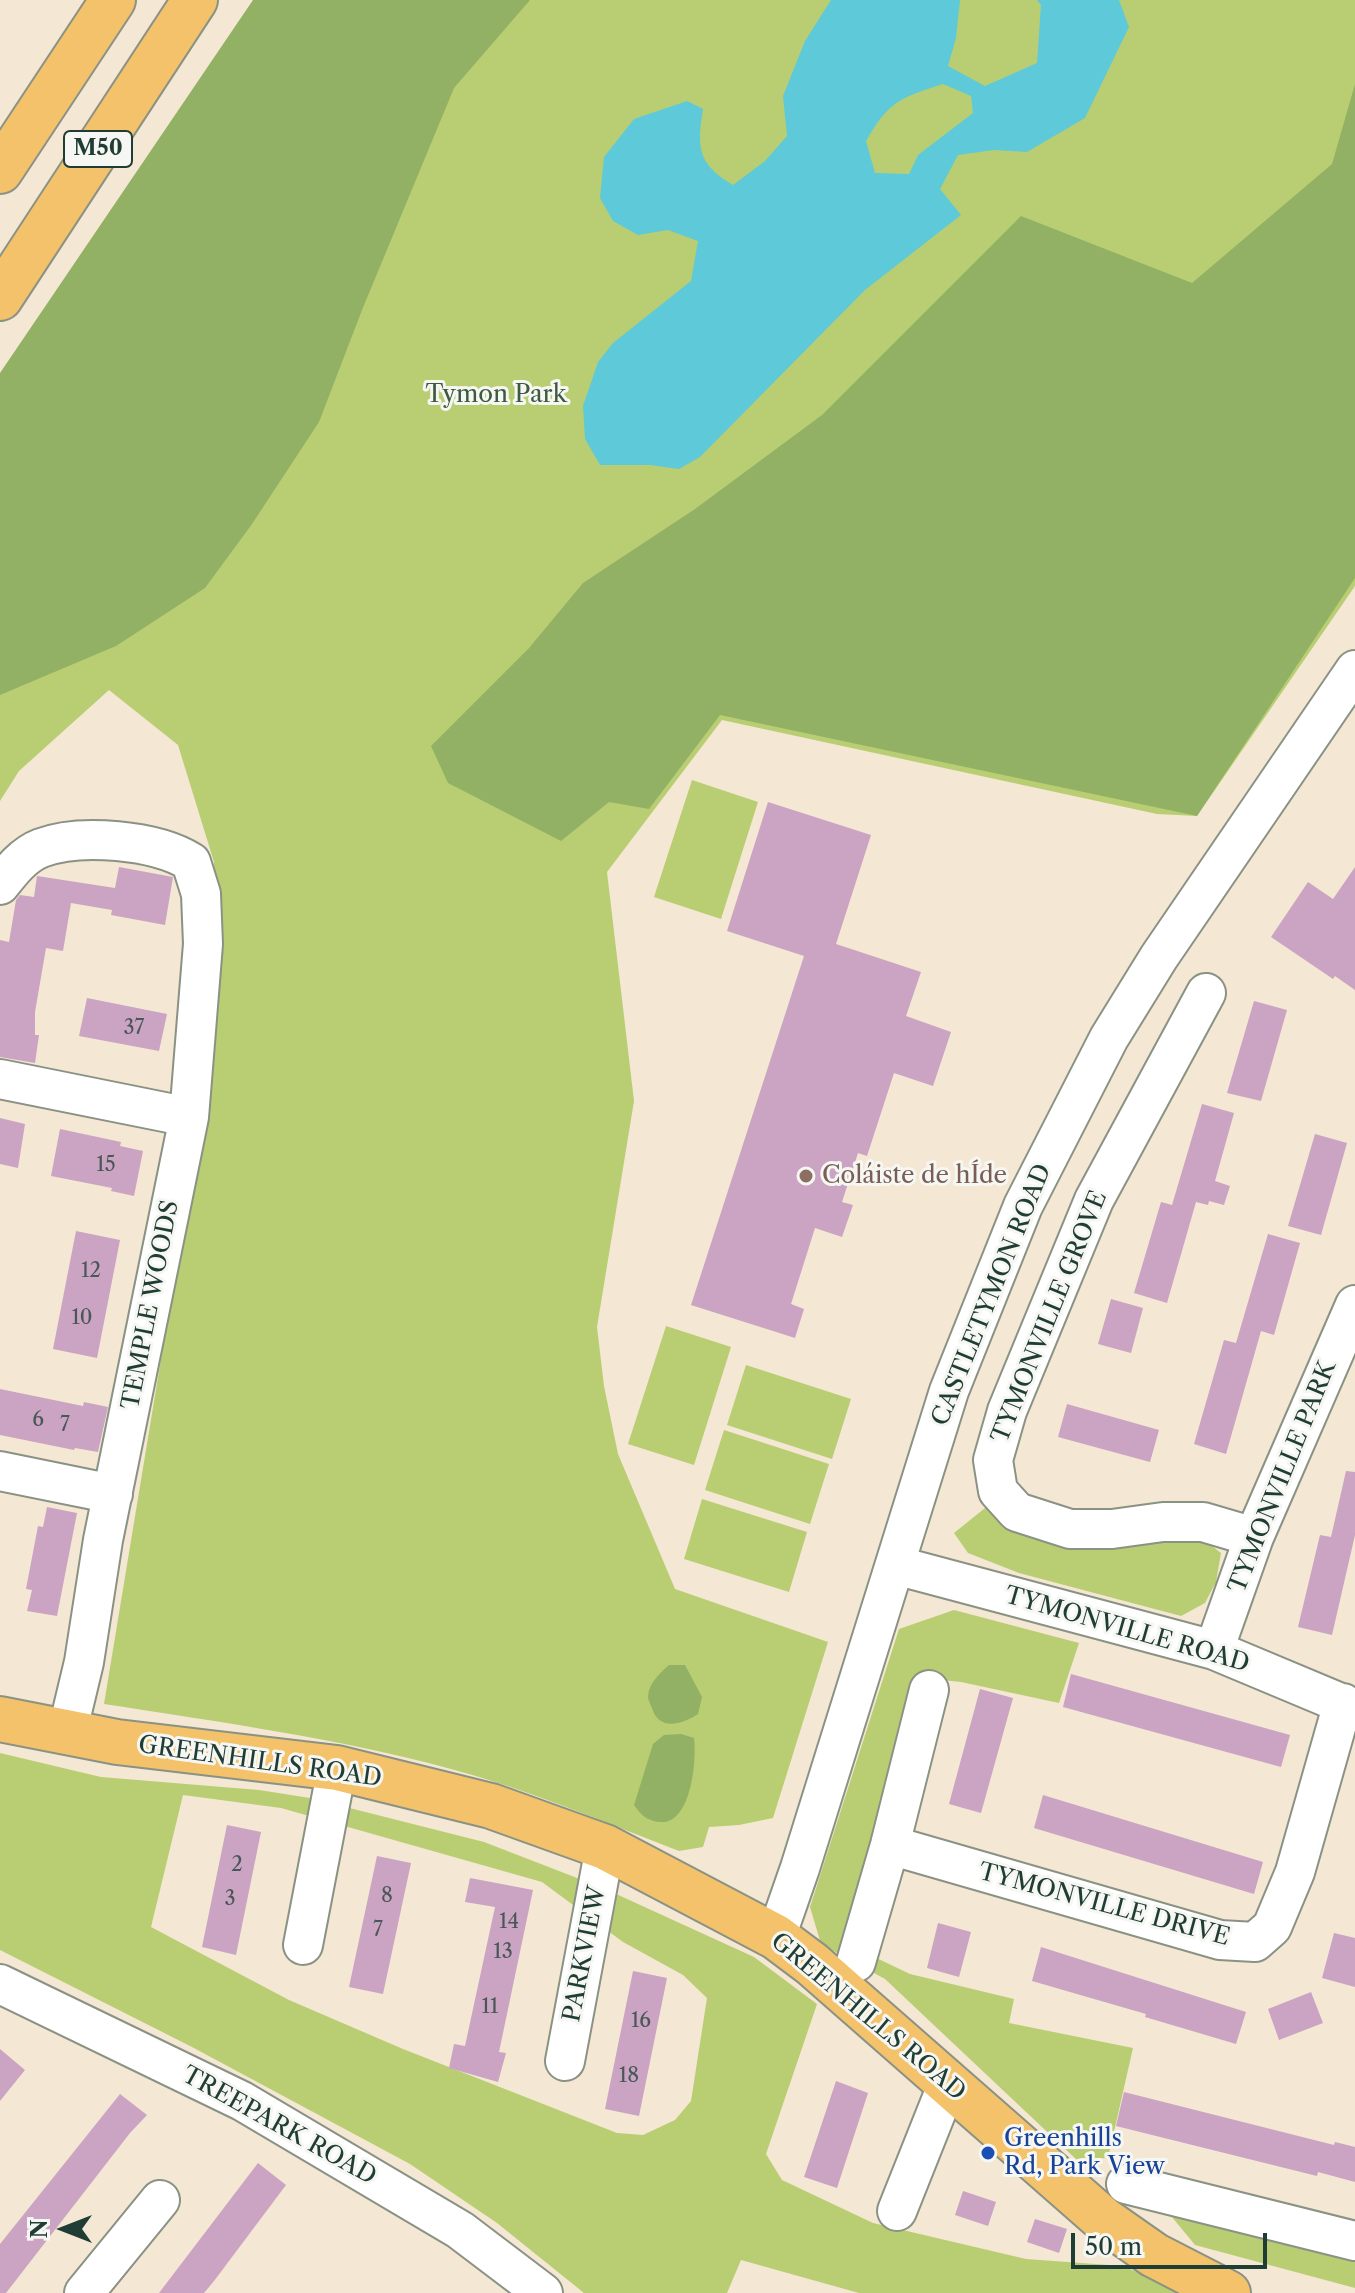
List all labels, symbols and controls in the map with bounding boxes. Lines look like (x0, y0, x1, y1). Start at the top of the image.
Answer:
road number: M50 (64, 131, 132, 167)
park label: Tymon Park (425, 381, 567, 409)
house number: 37 (124, 1016, 144, 1040)
house number: 15 (96, 1153, 116, 1177)
street label: CASTLETYMON ROAD (926, 1160, 1058, 1430)
place label: Coláiste de hÍde (822, 1162, 1007, 1190)
marker: Coláiste de hÍde (797, 1167, 815, 1185)
street label: TYMONVILLE GROVE (986, 1187, 1114, 1447)
street label: TEMPLE WOODS (117, 1198, 185, 1412)
house number: 12 (81, 1259, 101, 1283)
house number: 10 (71, 1306, 93, 1330)
street label: TYMONVILLE PARK (1223, 1357, 1343, 1597)
house number: 6 (32, 1408, 44, 1432)
house number: 7 (60, 1413, 70, 1437)
street label: TYMONVILLE ROAD (1001, 1581, 1253, 1679)
street label: GREENHILLS ROAD (137, 1731, 383, 1793)
house number: 2 (231, 1853, 243, 1877)
street label: TYMONVILLE DRIVE (975, 1858, 1233, 1952)
house number: 8 (381, 1884, 393, 1908)
street label: PARKVIEW (558, 1884, 612, 2024)
house number: 3 (224, 1887, 236, 1911)
house number: 14 (499, 1910, 519, 1934)
house number: 7 (373, 1918, 383, 1942)
street label: GREENHILLS ROAD (765, 1927, 971, 2107)
house number: 13 (493, 1940, 513, 1964)
house number: 11 (482, 1995, 498, 2019)
house number: 16 (631, 2009, 651, 2033)
street label: TREEPARK ROAD (177, 2061, 381, 2191)
house number: 18 (619, 2064, 639, 2088)
place label: Greenhills Rd, Park View (1004, 2125, 1165, 2181)
marker: Greenhills Rd, Park View (979, 2144, 997, 2162)
north arrow (24, 2189, 104, 2269)
scale bar (1075, 2217, 1271, 2267)
text: N (26, 2219, 53, 2239)
text: 50 m (1085, 2232, 1142, 2261)

